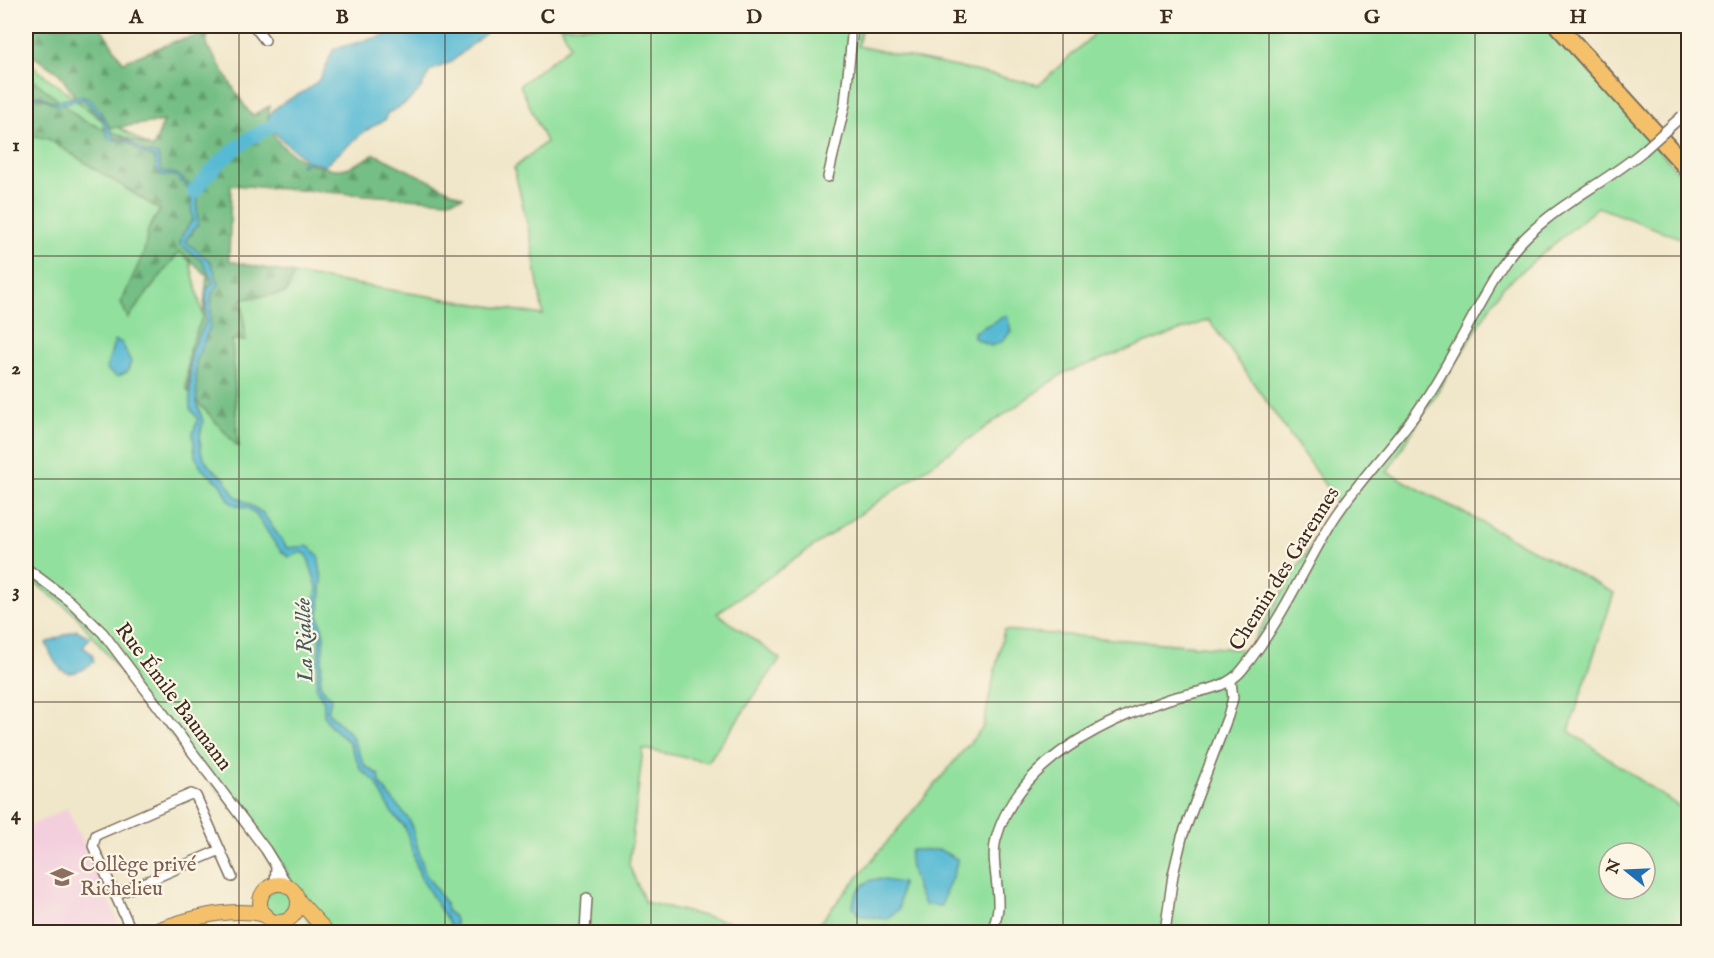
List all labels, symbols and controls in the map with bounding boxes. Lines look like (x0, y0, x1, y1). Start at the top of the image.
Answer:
text: A (128, 5, 144, 30)
text: B (335, 5, 349, 30)
text: C (541, 5, 555, 30)
text: D (746, 5, 762, 30)
text: E (953, 5, 967, 30)
text: F (1160, 5, 1173, 30)
text: G (1364, 5, 1381, 30)
text: H (1569, 5, 1587, 30)
text: 1 (12, 133, 20, 158)
text: 2 (11, 356, 21, 381)
street label: Chemin des Garennes (1224, 482, 1346, 656)
text: 3 (12, 579, 20, 604)
water label: La Riallée (290, 597, 320, 684)
street label: Rue Émile Baumann (108, 617, 238, 777)
text: 4 (11, 802, 22, 827)
north arrow (1597, 841, 1657, 901)
place label: Collège privé Richelieu (80, 852, 197, 903)
text: N (1603, 857, 1626, 878)
school or university icon: Collège privé Richelieu (49, 864, 75, 890)

